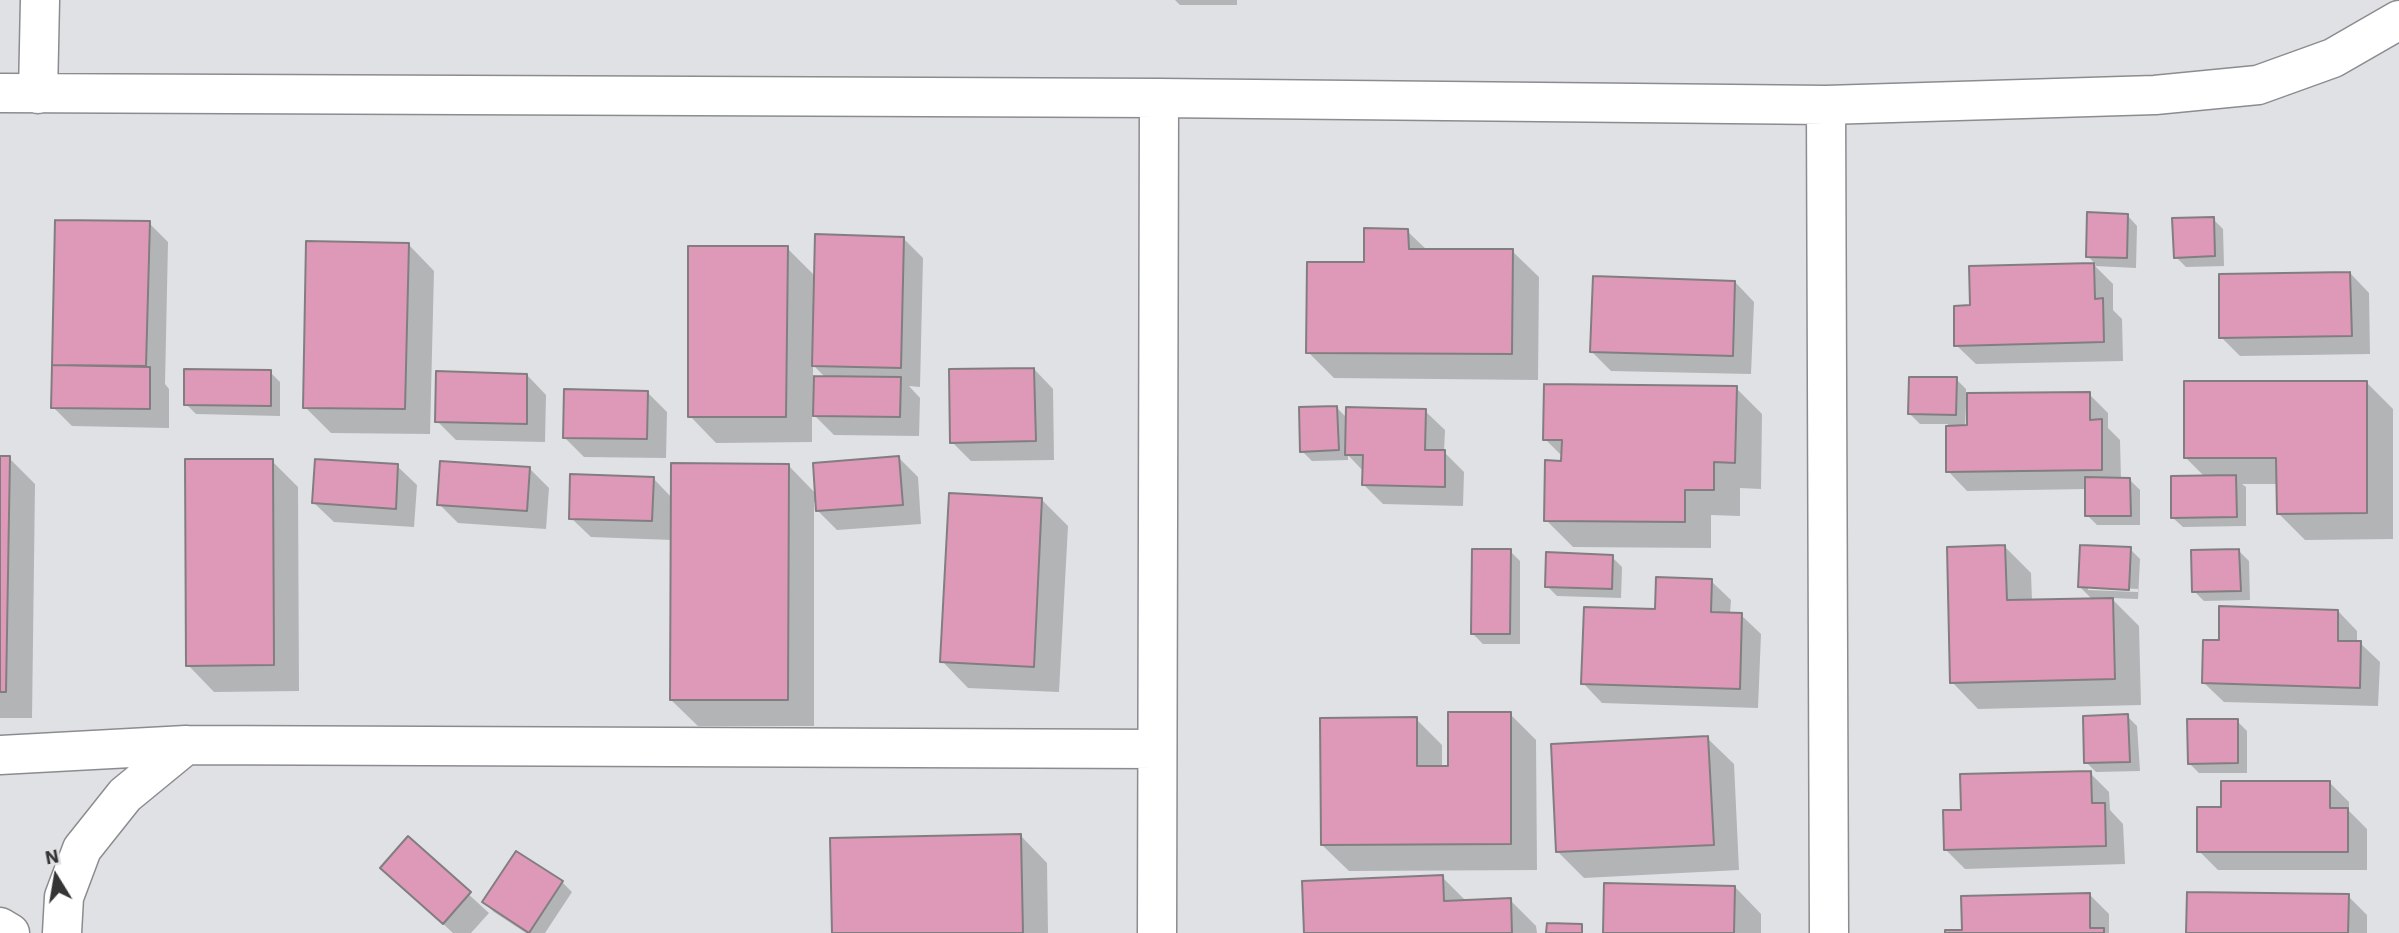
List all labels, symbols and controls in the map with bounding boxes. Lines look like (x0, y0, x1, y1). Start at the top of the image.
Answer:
north arrow (21, 842, 91, 912)
text: N (43, 843, 61, 869)

